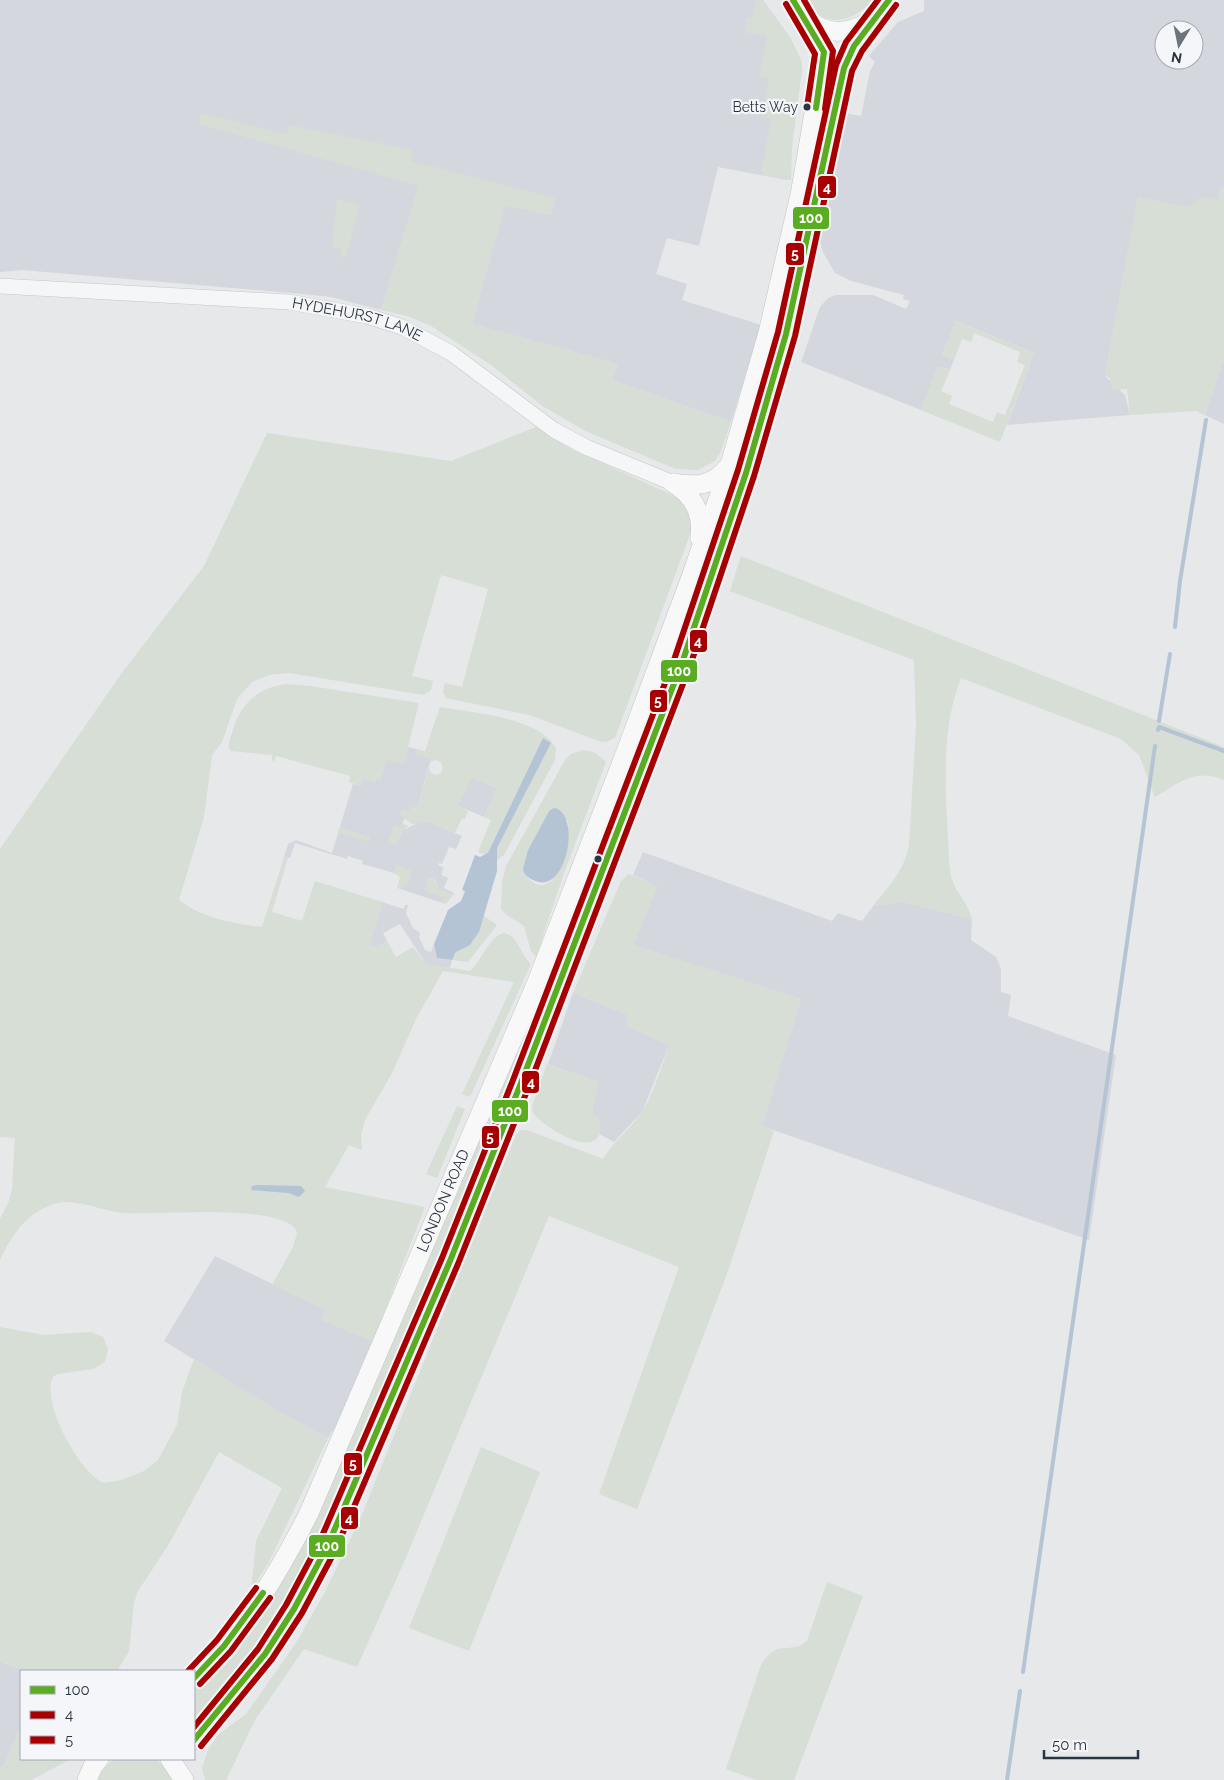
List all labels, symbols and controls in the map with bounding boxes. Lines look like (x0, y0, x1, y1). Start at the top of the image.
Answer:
north arrow (1154, 20, 1204, 70)
text: N (1170, 49, 1183, 67)
place label: Betts Way (732, 99, 798, 115)
marker: Betts Way (802, 102, 812, 112)
line badge: 4 (817, 175, 837, 199)
text: 4 (823, 179, 831, 195)
line badge: 100 (792, 206, 830, 230)
text: 100 (799, 210, 823, 226)
line badge: 5 (785, 242, 805, 266)
text: 5 (791, 246, 799, 262)
street label: HYDEHURST LANE (291, 294, 425, 345)
line badge: 4 (689, 629, 708, 653)
text: 4 (694, 633, 702, 649)
line badge: 100 (660, 659, 698, 683)
text: 100 (667, 663, 691, 679)
line badge: 5 (649, 689, 668, 713)
text: 5 (654, 693, 662, 709)
unlabelled marker (593, 854, 603, 864)
line badge: 4 (521, 1070, 540, 1094)
text: 4 (527, 1074, 535, 1090)
line badge: 100 (491, 1099, 529, 1123)
text: 100 (498, 1103, 522, 1119)
line badge: 5 (481, 1125, 500, 1149)
text: 5 (486, 1129, 494, 1145)
street label: LONDON ROAD (413, 1146, 473, 1255)
line badge: 5 (343, 1452, 363, 1476)
text: 5 (349, 1456, 357, 1472)
line badge: 4 (340, 1506, 359, 1530)
text: 4 (345, 1510, 353, 1526)
line badge: 100 (308, 1534, 346, 1558)
text: 100 (315, 1538, 339, 1554)
legend (20, 1670, 195, 1760)
text: 100 (65, 1681, 90, 1699)
text: 4 (65, 1706, 73, 1724)
scale bar (1044, 1728, 1138, 1760)
text: 5 (65, 1731, 73, 1749)
text: 50 m (1052, 1736, 1087, 1754)

